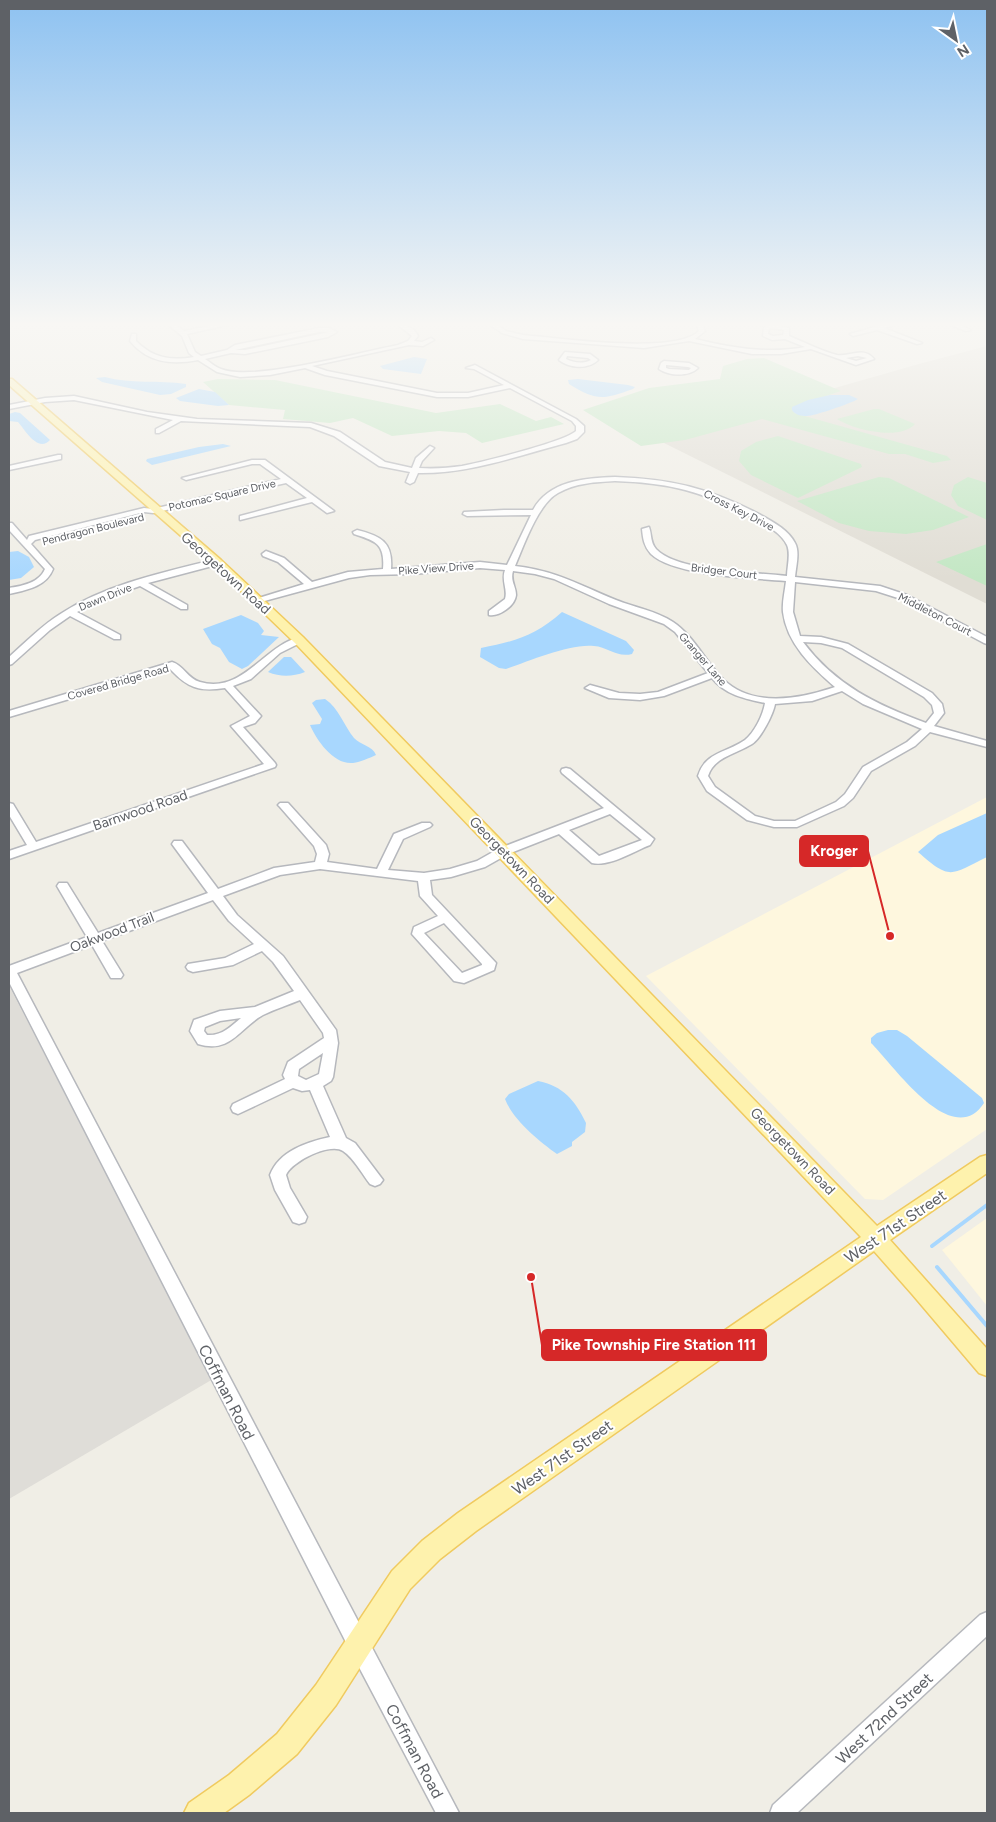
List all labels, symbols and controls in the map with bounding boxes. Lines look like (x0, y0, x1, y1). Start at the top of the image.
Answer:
north arrow (931, 15, 981, 65)
text: N (954, 40, 972, 61)
street label: Potomac Square Drive (167, 477, 277, 514)
street label: Cross Key Drive (701, 487, 776, 534)
street label: Pendragon Boulevard (41, 511, 146, 548)
street label: Georgetown Road (177, 529, 274, 618)
street label: Pike View Drive (398, 559, 474, 578)
street label: Bridger Court (690, 561, 758, 582)
street label: Dawn Drive (77, 581, 134, 614)
street label: Middleton Court (896, 590, 974, 639)
street label: Granger Lane (676, 630, 729, 689)
street label: Covered Bridge Road (66, 662, 170, 703)
street label: Barnwood Road (91, 786, 190, 835)
street label: Georgetown Road (466, 813, 558, 907)
callout: Kroger (800, 836, 868, 866)
text: Kroger (810, 842, 858, 860)
street label: Oakwood Trail (68, 909, 157, 956)
street label: Georgetown Road (747, 1104, 839, 1198)
street label: West 71st Street (841, 1185, 950, 1267)
callout: Pike Township Fire Station 111 (542, 1330, 766, 1360)
text: Pike Township Fire Station 111 (552, 1336, 756, 1354)
street label: Coffman Road (194, 1342, 259, 1443)
street label: West 71st Street (508, 1416, 616, 1499)
street label: West 72nd Street (832, 1669, 937, 1768)
street label: Coffman Road (382, 1701, 447, 1802)

